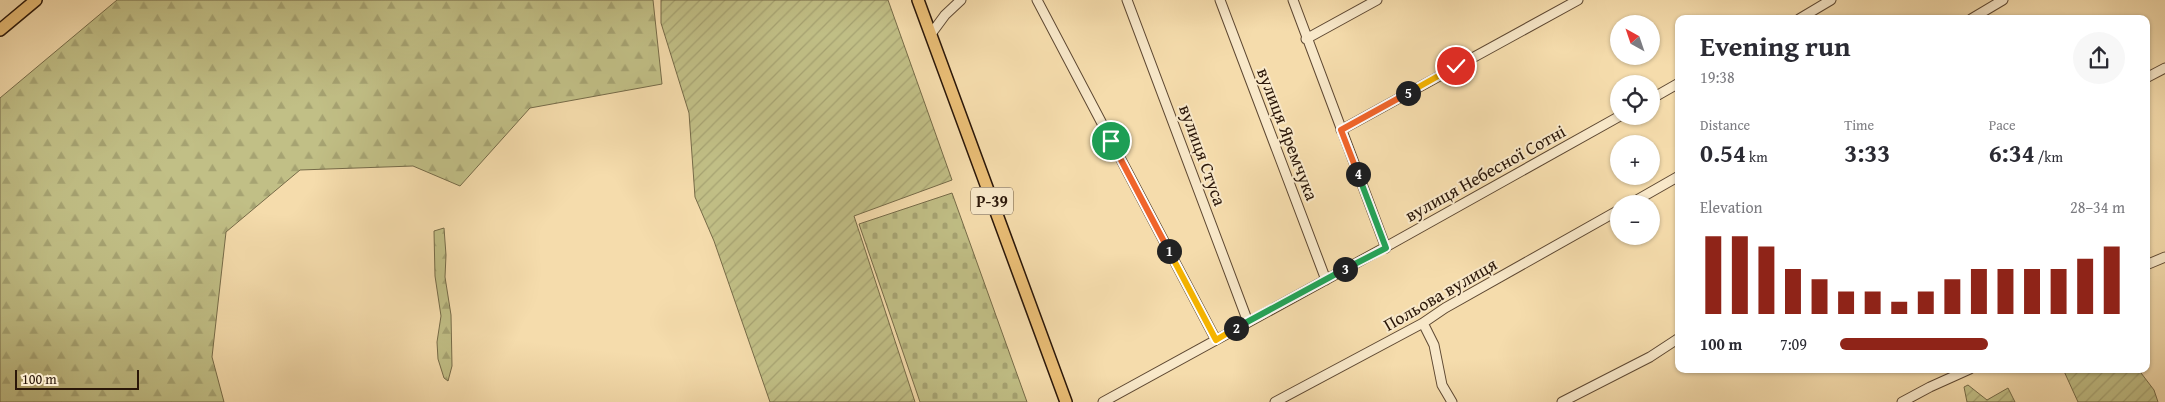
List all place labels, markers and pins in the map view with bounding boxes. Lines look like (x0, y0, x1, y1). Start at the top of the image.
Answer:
pin (1435, 45, 1477, 87)
pin: 5 (1396, 80, 1420, 106)
pin (1090, 120, 1132, 162)
pin: 4 (1346, 162, 1370, 186)
pin: 1 (1156, 238, 1182, 264)
pin: 3 (1332, 256, 1358, 282)
pin: 2 (1224, 316, 1248, 340)

